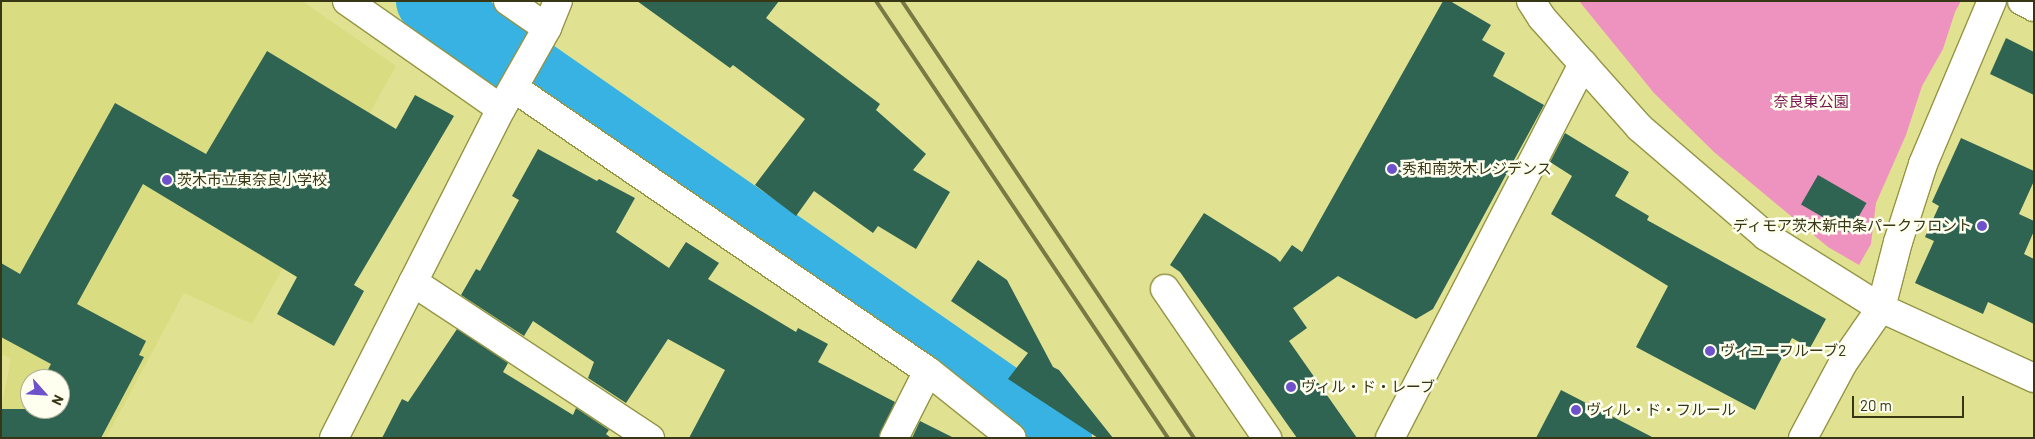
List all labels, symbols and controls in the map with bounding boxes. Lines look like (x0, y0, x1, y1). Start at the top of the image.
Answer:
park label: 奈良東公園 (1774, 93, 1848, 111)
place label: 秀和南茨木レジデンス (1402, 160, 1552, 178)
marker: 秀和南茨木レジデンス (1386, 163, 1398, 175)
place label: 茨木市立東奈良小学校 (177, 171, 327, 189)
marker: 茨木市立東奈良小学校 (161, 174, 173, 186)
place label: ディモア茨木新中条パークフロント (1732, 217, 1972, 235)
marker: ディモア茨木新中条パークフロント (1976, 220, 1988, 232)
place label: ヴィユーフルーブ2 (1720, 342, 1848, 360)
marker: ヴィユーフルーブ2 (1704, 345, 1716, 357)
north arrow (20, 369, 70, 419)
place label: ヴィル・ド・レーブ (1301, 378, 1436, 396)
marker: ヴィル・ド・レーブ (1285, 381, 1297, 393)
scale bar (1855, 386, 1968, 418)
text: N (48, 392, 68, 408)
text: 20 m (1860, 396, 1892, 414)
place label: ヴィル・ド・フルール (1586, 401, 1736, 419)
marker: ヴィル・ド・フルール (1570, 404, 1582, 416)

